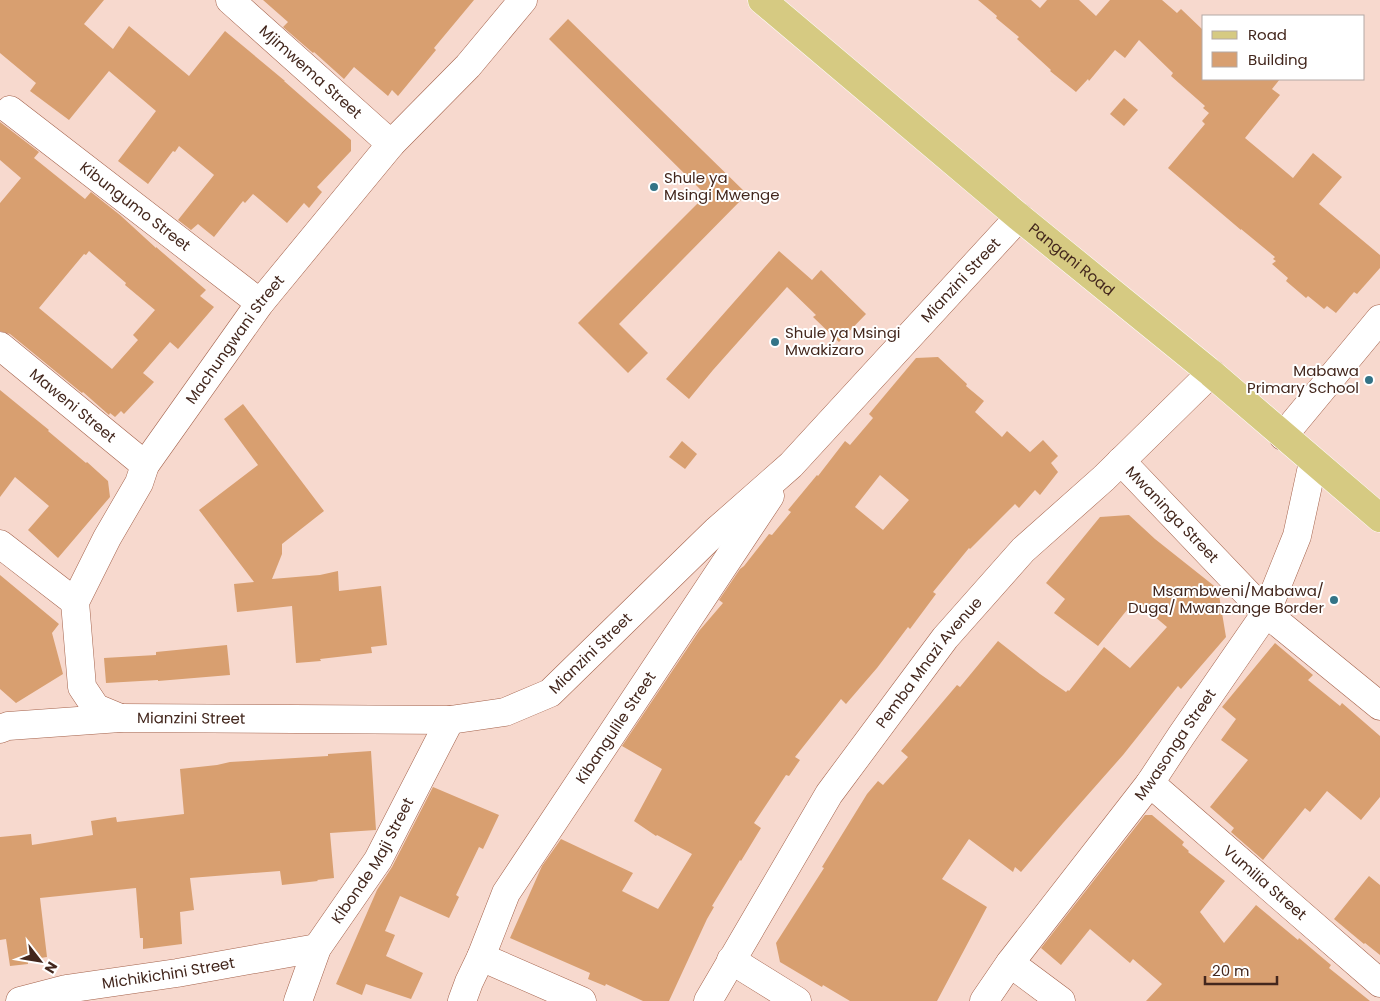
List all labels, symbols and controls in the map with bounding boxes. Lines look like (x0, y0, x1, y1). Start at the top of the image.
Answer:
legend (1202, 15, 1365, 80)
street label: Mjimwema Street (255, 20, 367, 123)
text: Road (1248, 24, 1287, 45)
text: Building (1248, 49, 1308, 70)
street label: Kibungumo Street (76, 157, 195, 256)
place label: Shule ya Msingi Mwenge (664, 167, 779, 205)
marker: Shule ya Msingi Mwenge (648, 181, 660, 193)
street label: Pangani Road (1024, 218, 1119, 301)
street label: Mianzini Street (916, 233, 1005, 327)
street label: Machungwani Street (181, 270, 289, 408)
place label: Shule ya Msingi Mwakizaro (785, 322, 900, 360)
marker: Shule ya Msingi Mwakizaro (769, 336, 781, 348)
place label: Mabawa Primary School (1247, 360, 1359, 398)
street label: Maweni Street (25, 364, 121, 447)
marker: Mabawa Primary School (1363, 374, 1375, 386)
street label: Mwaninga Street (1121, 461, 1224, 567)
place label: Msambweni/Mabawa/ Duga/ Mwanzange Border (1128, 580, 1324, 618)
street label: Pemba Mnazi Avenue (871, 592, 987, 732)
marker: Msambweni/Mabawa/ Duga/ Mwanzange Border (1328, 594, 1340, 606)
street label: Mianzini Street (544, 608, 636, 698)
street label: Kibangulile Street (570, 667, 660, 788)
street label: Mwasonga Street (1129, 685, 1220, 804)
street label: Mianzini Street (137, 707, 245, 729)
street label: Kibonde Maji Street (326, 794, 418, 928)
street label: Vumilia Street (1219, 840, 1311, 925)
north arrow (15, 936, 65, 986)
street label: Michikichini Street (100, 952, 236, 994)
scale bar (1205, 954, 1278, 986)
text: N (40, 958, 62, 977)
text: 20 m (1212, 960, 1250, 981)

